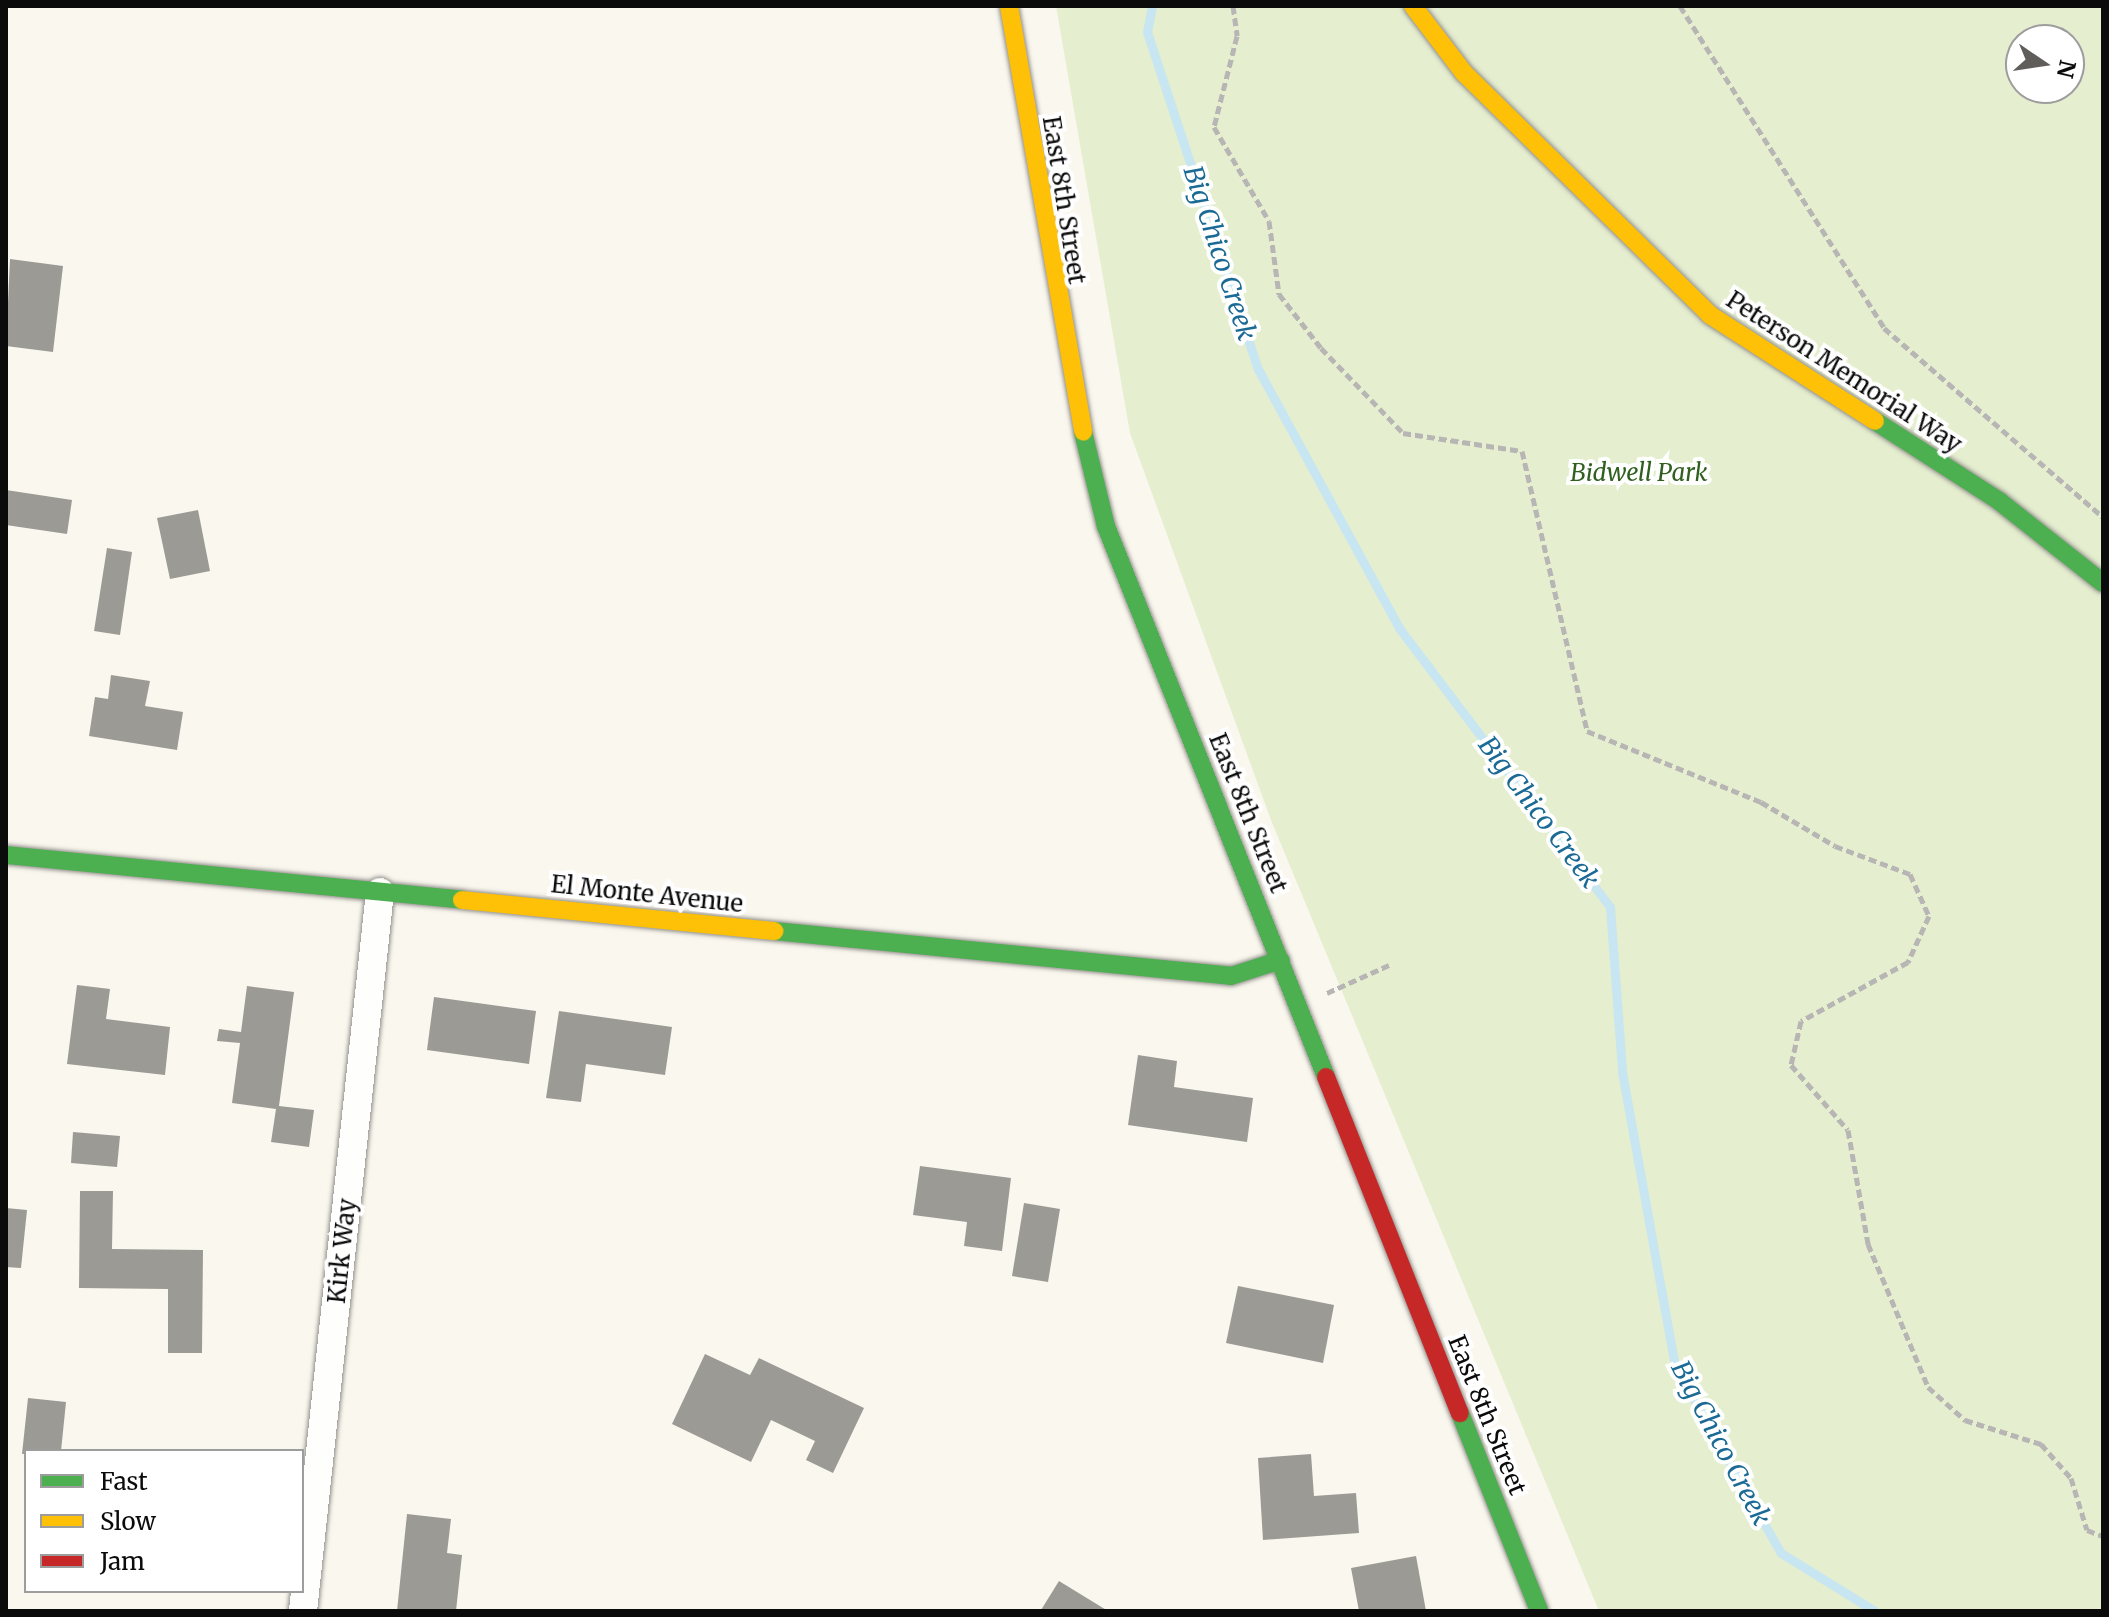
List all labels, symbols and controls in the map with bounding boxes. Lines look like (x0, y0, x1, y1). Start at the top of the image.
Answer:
north arrow (2005, 24, 2085, 104)
text: N (2051, 57, 2082, 81)
street label: East 8th Street (1037, 114, 1091, 286)
water label: Big Chico Creek (1177, 162, 1263, 344)
street label: Peterson Memorial Way (1721, 285, 1967, 459)
park label: Bidwell Park (1570, 459, 1708, 487)
street label: East 8th Street (1203, 729, 1293, 897)
water label: Big Chico Creek (1472, 730, 1606, 894)
street label: El Monte Avenue (549, 870, 745, 918)
street label: Kirk Way (322, 1197, 362, 1305)
street label: East 8th Street (1442, 1331, 1532, 1499)
water label: Big Chico Creek (1665, 1356, 1777, 1530)
legend (24, 1449, 304, 1593)
text: Fast (100, 1466, 148, 1497)
text: Slow (100, 1506, 156, 1537)
text: Jam (100, 1546, 145, 1577)

